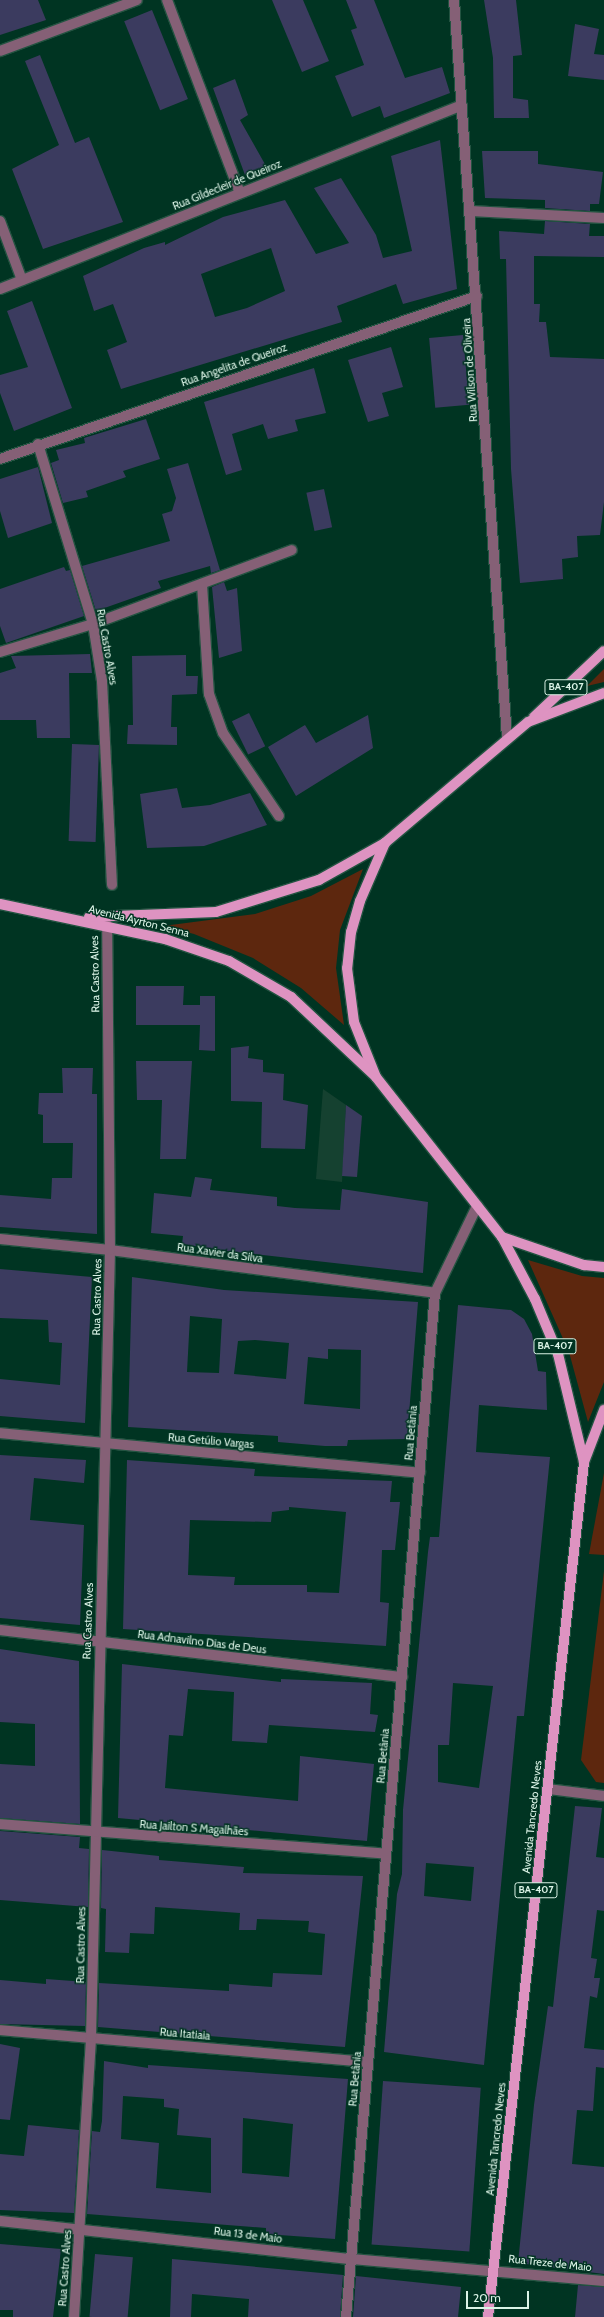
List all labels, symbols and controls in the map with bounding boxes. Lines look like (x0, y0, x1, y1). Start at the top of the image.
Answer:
street label: Rua Gildecleir de Queiroz (171, 157, 283, 213)
street label: Rua Wilson de Oliveira (460, 318, 480, 422)
street label: Rua Angelita de Queiroz (179, 341, 289, 389)
street label: Rua Castro Alves (94, 608, 120, 686)
road number: BA-407 (544, 679, 588, 695)
street label: Avenida Ayrton Senna (87, 902, 191, 940)
street label: Rua Castro Alves (88, 935, 102, 1013)
street label: Rua Xavier da Silva (176, 1240, 264, 1266)
street label: Rua Castro Alves (90, 1258, 104, 1336)
road number: BA-407 (533, 1338, 577, 1354)
street label: Rua Betânia (402, 1405, 420, 1461)
street label: Rua Getúlio Vargas (167, 1431, 255, 1451)
street label: Rua Castro Alves (80, 1582, 96, 1660)
street label: Rua Adnavilno Dias de Deus (137, 1628, 267, 1656)
street label: Rua Betânia (374, 1728, 392, 1784)
street label: Avenida Tancredo Neves (520, 1760, 544, 1874)
street label: Rua Jailton S Magalhães (139, 1818, 249, 1838)
road number: BA-407 (514, 1882, 558, 1898)
street label: Rua Castro Alves (74, 1906, 88, 1984)
street label: Rua Itatiaia (159, 2025, 211, 2043)
street label: Rua Betânia (346, 2051, 364, 2107)
street label: Avenida Tancredo Neves (484, 2082, 508, 2196)
street label: Rua 13 de Maio (213, 2224, 283, 2246)
street label: Rua Castro Alves (56, 2229, 74, 2307)
street label: Rua Treze de Maio (508, 2252, 592, 2274)
scale bar (468, 2283, 531, 2309)
text: 20 m (473, 2290, 501, 2305)

